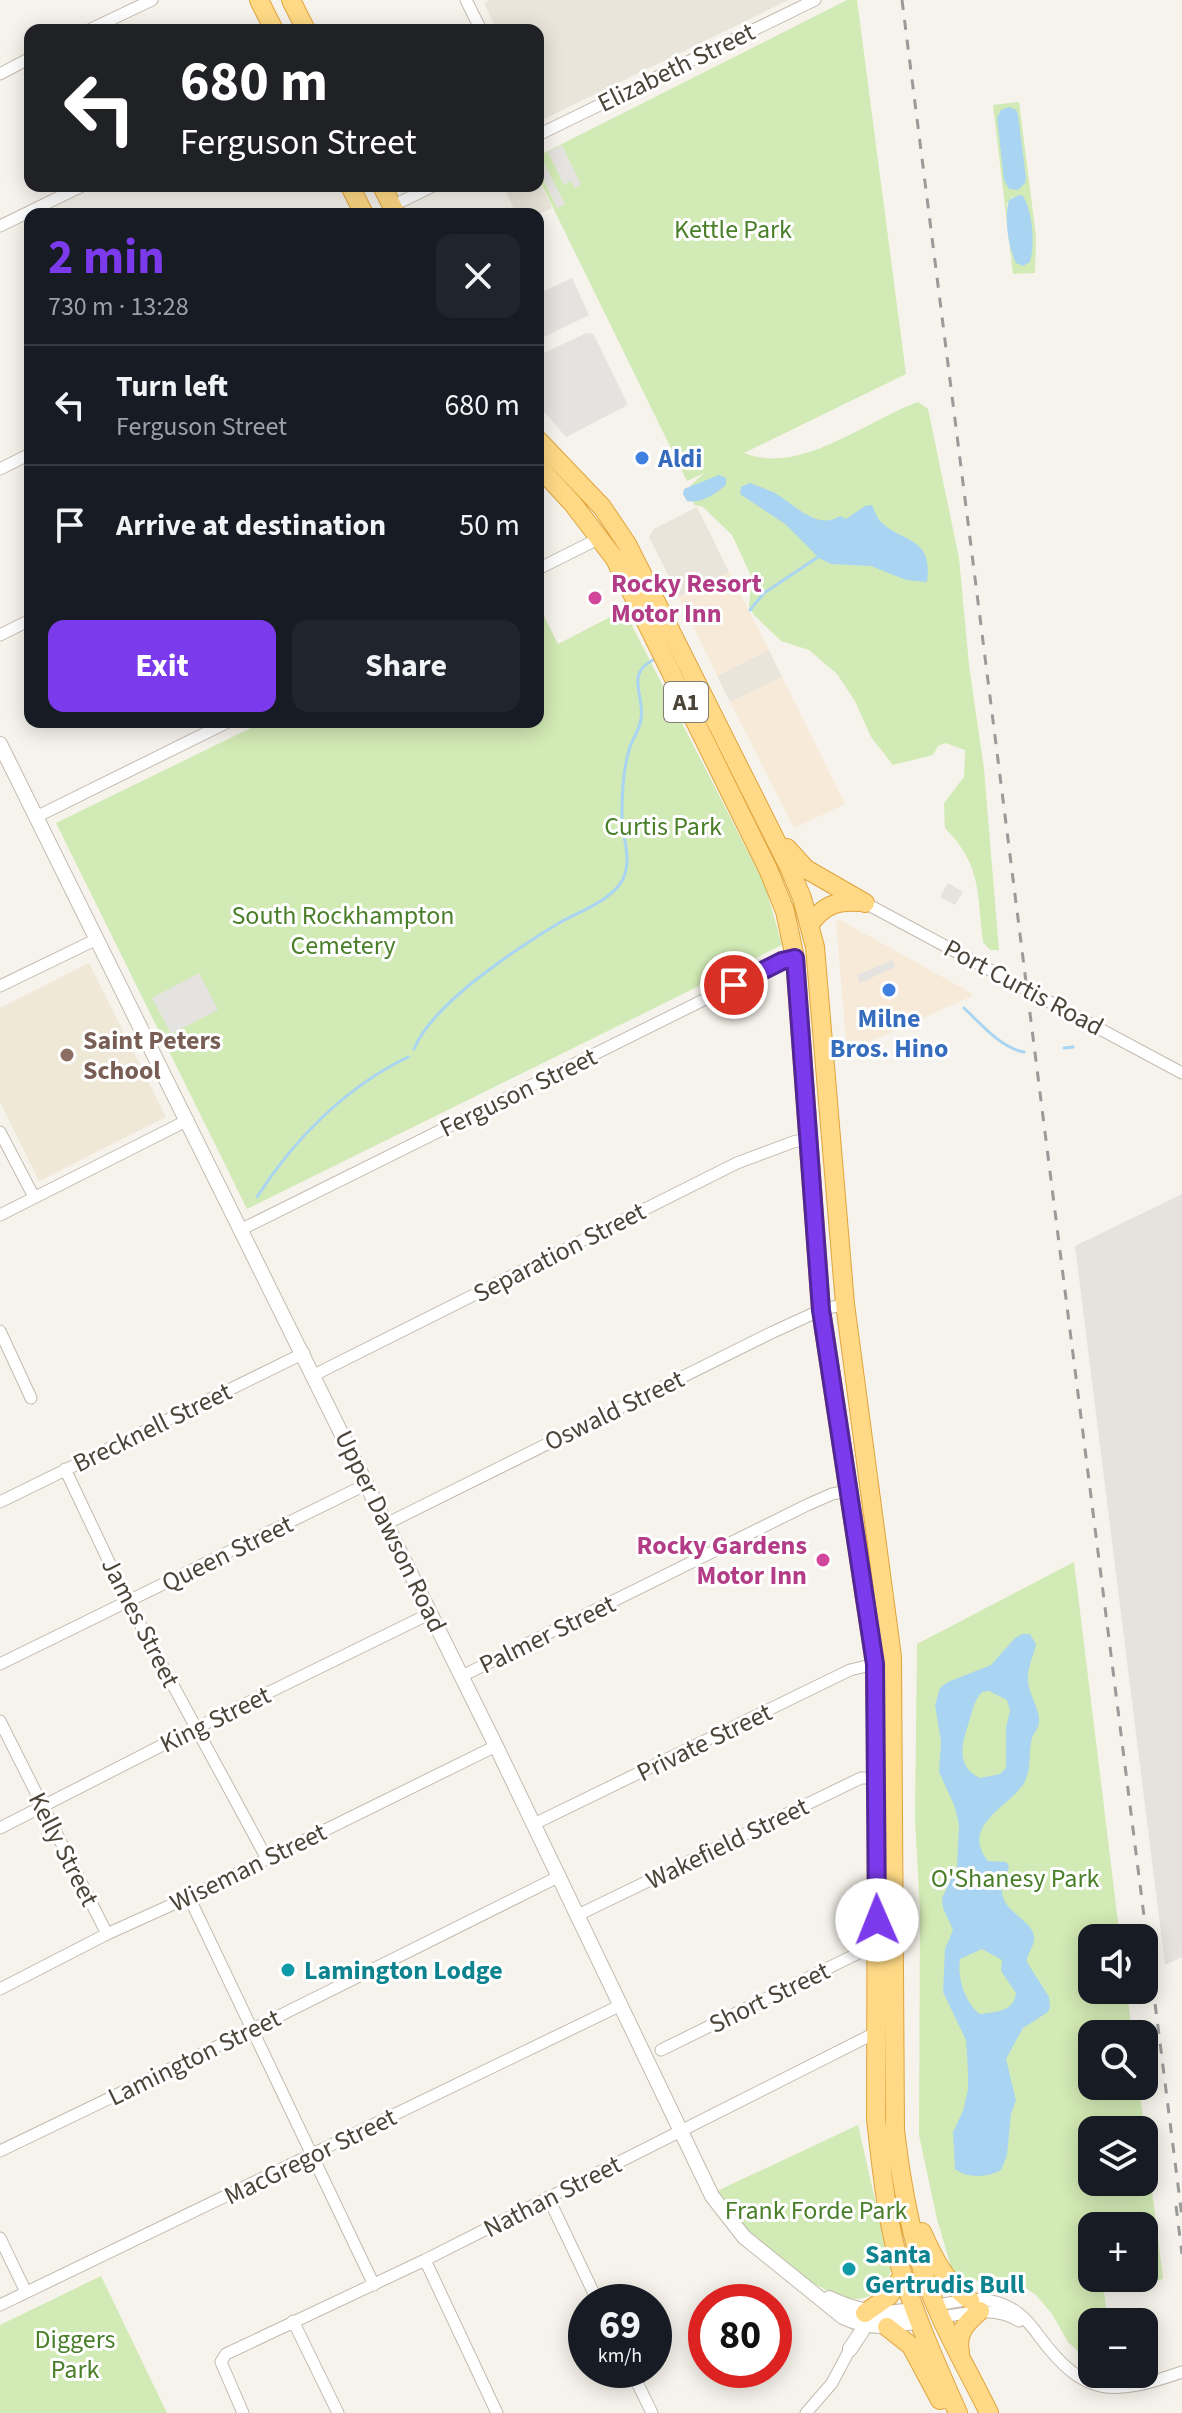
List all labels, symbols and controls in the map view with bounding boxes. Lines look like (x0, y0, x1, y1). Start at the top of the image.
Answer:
street label: Elizabeth Street (591, 13, 761, 121)
text: 680 m (180, 43, 328, 122)
icon: left (48, 56, 152, 160)
text: Ferguson Street (180, 117, 417, 168)
park label: Kettle Park (674, 211, 792, 248)
text: 2 min (48, 224, 165, 292)
button: close (436, 234, 520, 318)
text: 730 m · 13:28 (48, 288, 189, 325)
text: Turn left (116, 365, 228, 408)
icon: left (48, 383, 92, 427)
text: 680 m (444, 384, 520, 427)
text: Ferguson Street (116, 408, 287, 445)
place label: Aldi (657, 440, 702, 477)
marker: Aldi (633, 449, 651, 467)
icon: arrive (48, 503, 92, 547)
text: Arrive at destination (116, 504, 386, 547)
text: 50 m (459, 504, 520, 547)
place label: Rocky Resort Motor Inn (611, 565, 762, 632)
marker: Rocky Resort Motor Inn (586, 589, 604, 607)
button: Exit (48, 620, 276, 712)
button: Share (292, 620, 520, 712)
road number: A1 (664, 682, 708, 722)
park label: Curtis Park (604, 808, 722, 845)
park label: South Rockhampton Cemetery (231, 897, 455, 964)
street label: Port Curtis Road (937, 930, 1110, 1045)
pin (700, 951, 768, 1019)
icon: arrive (712, 963, 756, 1007)
marker: Milne Bros. Hino (880, 981, 898, 999)
place label: Milne Bros. Hino (830, 1000, 948, 1067)
place label: Saint Peters School (83, 1022, 221, 1089)
street label: Ferguson Street (433, 1038, 603, 1147)
marker: Saint Peters School (58, 1046, 76, 1064)
street label: Separation Street (467, 1193, 652, 1312)
street label: Oswald Street (538, 1361, 690, 1460)
street label: Brecknell Street (67, 1373, 238, 1482)
street label: Upper Dawson Road (326, 1424, 456, 1639)
street label: Queen Street (155, 1506, 299, 1601)
place label: Rocky Gardens Motor Inn (637, 1527, 807, 1594)
street label: James Street (92, 1551, 189, 1694)
marker: Rocky Gardens Motor Inn (814, 1551, 832, 1569)
street label: Palmer Street (473, 1585, 622, 1683)
street label: King Street (154, 1677, 277, 1762)
street label: Private Street (630, 1694, 778, 1791)
street label: Kelly Street (19, 1786, 108, 1913)
street label: Wakefield Street (640, 1788, 815, 1899)
street label: Wiseman Street (164, 1814, 333, 1921)
park label: O'Shanesy Park (931, 1860, 1099, 1897)
position arrow (835, 1878, 919, 1962)
map controls (1078, 1924, 1158, 2388)
button: sound (1078, 1924, 1158, 2004)
place label: Lamington Lodge (304, 1952, 503, 1989)
street label: Short Street (703, 1952, 836, 2043)
marker: Lamington Lodge (279, 1961, 297, 1979)
street label: Lamington Street (102, 2000, 287, 2115)
button: search (1078, 2020, 1158, 2100)
street label: MacGregor Street (218, 2099, 403, 2214)
button: layers (1078, 2116, 1158, 2196)
street label: Nathan Street (477, 2146, 628, 2247)
park label: Frank Forde Park (725, 2192, 907, 2229)
button: + (1078, 2212, 1158, 2292)
place label: Santa Gertrudis Bull (865, 2236, 1025, 2303)
marker: Santa Gertrudis Bull (840, 2260, 858, 2278)
speed limit sign: 80 (688, 2284, 792, 2388)
text: 69 (599, 2297, 641, 2354)
button: − (1078, 2308, 1158, 2388)
park label: Diggers Park (35, 2321, 116, 2388)
text: km/h (598, 2342, 642, 2370)

